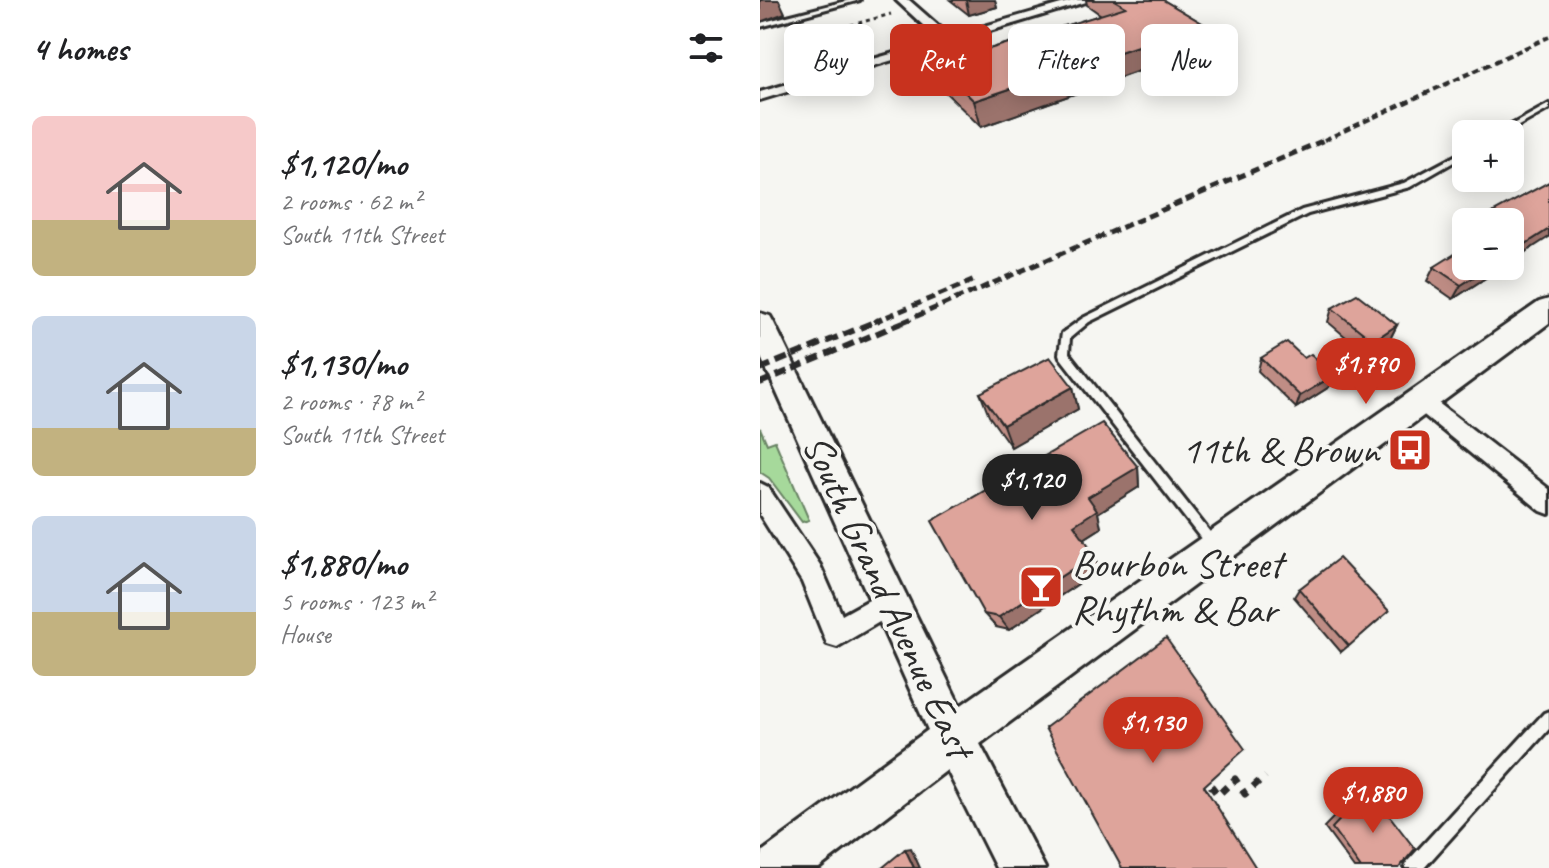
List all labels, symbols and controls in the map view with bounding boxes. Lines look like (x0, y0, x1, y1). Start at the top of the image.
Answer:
chip: Buy (784, 24, 874, 96)
chip: Rent (890, 24, 992, 96)
chip: Filters (1008, 24, 1125, 96)
chip: New (1141, 24, 1238, 96)
icon: filters (684, 26, 728, 70)
text: 4 homes (32, 27, 128, 70)
map controls (1452, 120, 1524, 280)
button: + (1452, 120, 1524, 192)
text: $1,120/mo (280, 142, 407, 185)
icon: home (96, 148, 192, 244)
text: 2 rooms · 62 m² (280, 185, 421, 218)
button: − (1452, 208, 1524, 280)
text: South 11th Street (280, 218, 444, 251)
pin: $1,790 (1301, 338, 1431, 406)
text: $1,130/mo (280, 342, 407, 385)
text: $1,790 (1334, 347, 1398, 380)
icon: home (96, 348, 192, 444)
text: 2 rooms · 78 m² (280, 385, 421, 418)
text: South 11th Street (280, 418, 444, 451)
place label: 11th & Brown (1182, 425, 1381, 475)
bus stop icon: 11th & Brown (1386, 426, 1434, 474)
street label: South Grand Avenue East (791, 427, 987, 771)
pin: $1,120 (967, 454, 1097, 522)
text: $1,120 (1000, 463, 1064, 496)
place label: Bourbon Street Rhythm & Bar (1072, 539, 1288, 635)
text: $1,880/mo (280, 542, 407, 585)
icon: home (96, 548, 192, 644)
bar icon: Bourbon Street Rhythm & Bar (1017, 563, 1065, 611)
text: 5 rooms · 123 m² (280, 585, 432, 618)
text: House (280, 618, 331, 651)
pin: $1,130 (1088, 697, 1218, 765)
text: $1,130 (1121, 706, 1185, 739)
pin: $1,880 (1308, 767, 1438, 835)
text: $1,880 (1341, 776, 1405, 809)

